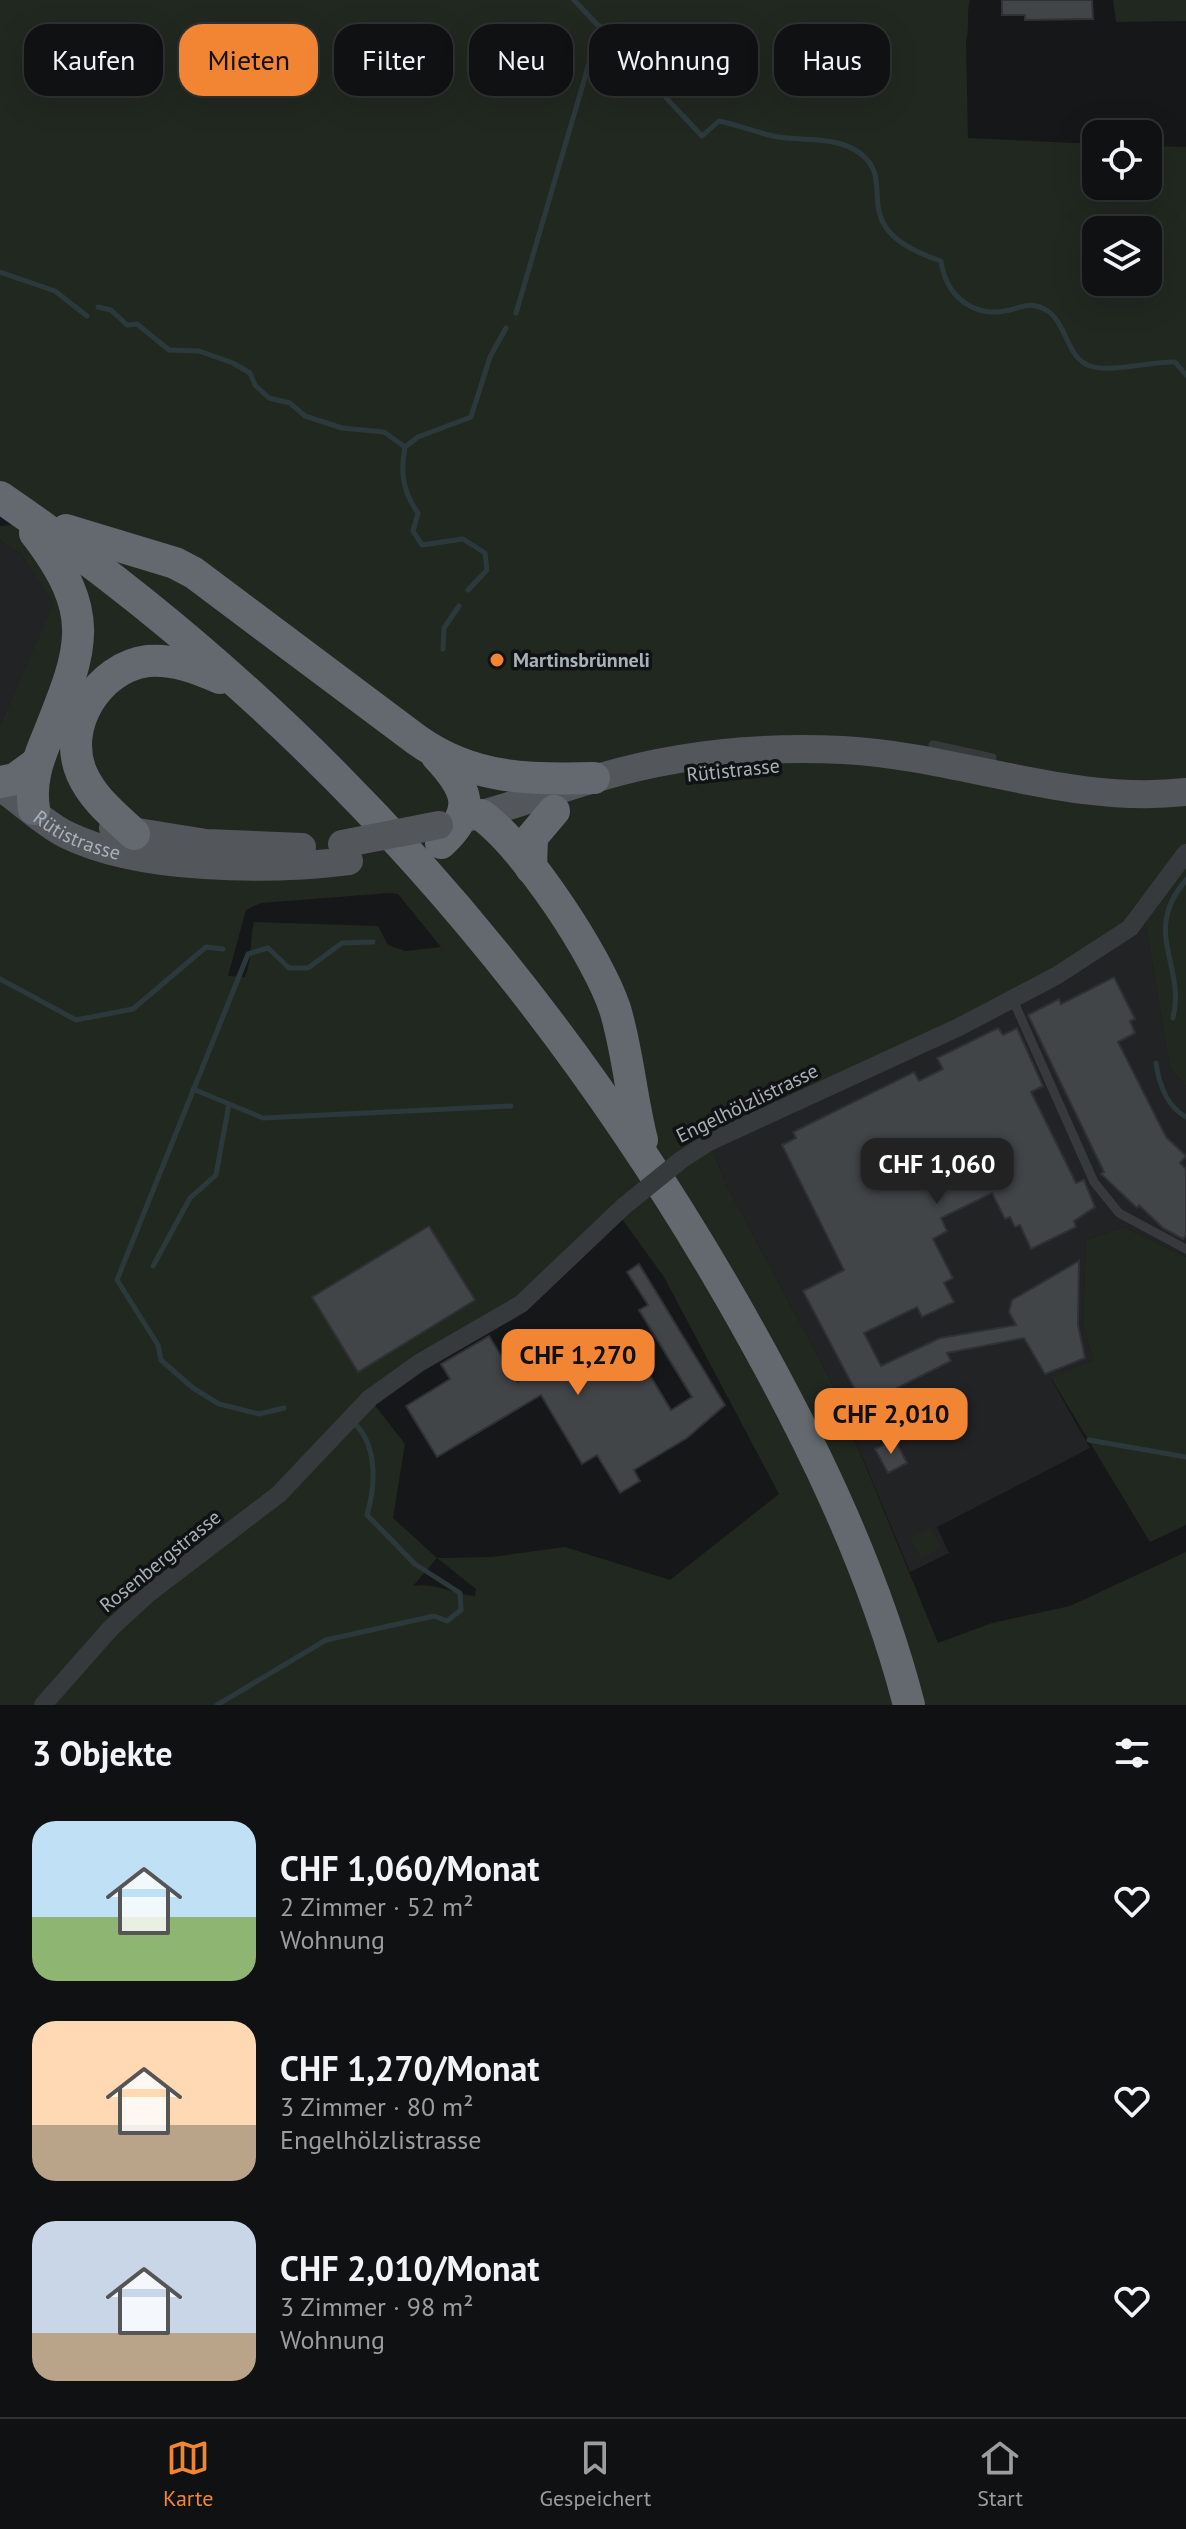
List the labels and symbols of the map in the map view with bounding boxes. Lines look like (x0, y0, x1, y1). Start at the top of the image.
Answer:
place label: Martinsbrünneli (513, 647, 650, 673)
marker: Martinsbrünneli (488, 651, 506, 669)
street label: Rütistrasse (685, 752, 781, 788)
street label: Rütistrasse (28, 804, 123, 866)
street label: Engelhölzlistrasse (672, 1057, 822, 1149)
pin: CHF 1,060 (845, 1138, 1029, 1206)
pin: CHF 1,270 (486, 1329, 670, 1397)
pin: CHF 2,010 (799, 1388, 983, 1456)
street label: Rosenbergstrasse (94, 1504, 226, 1618)

